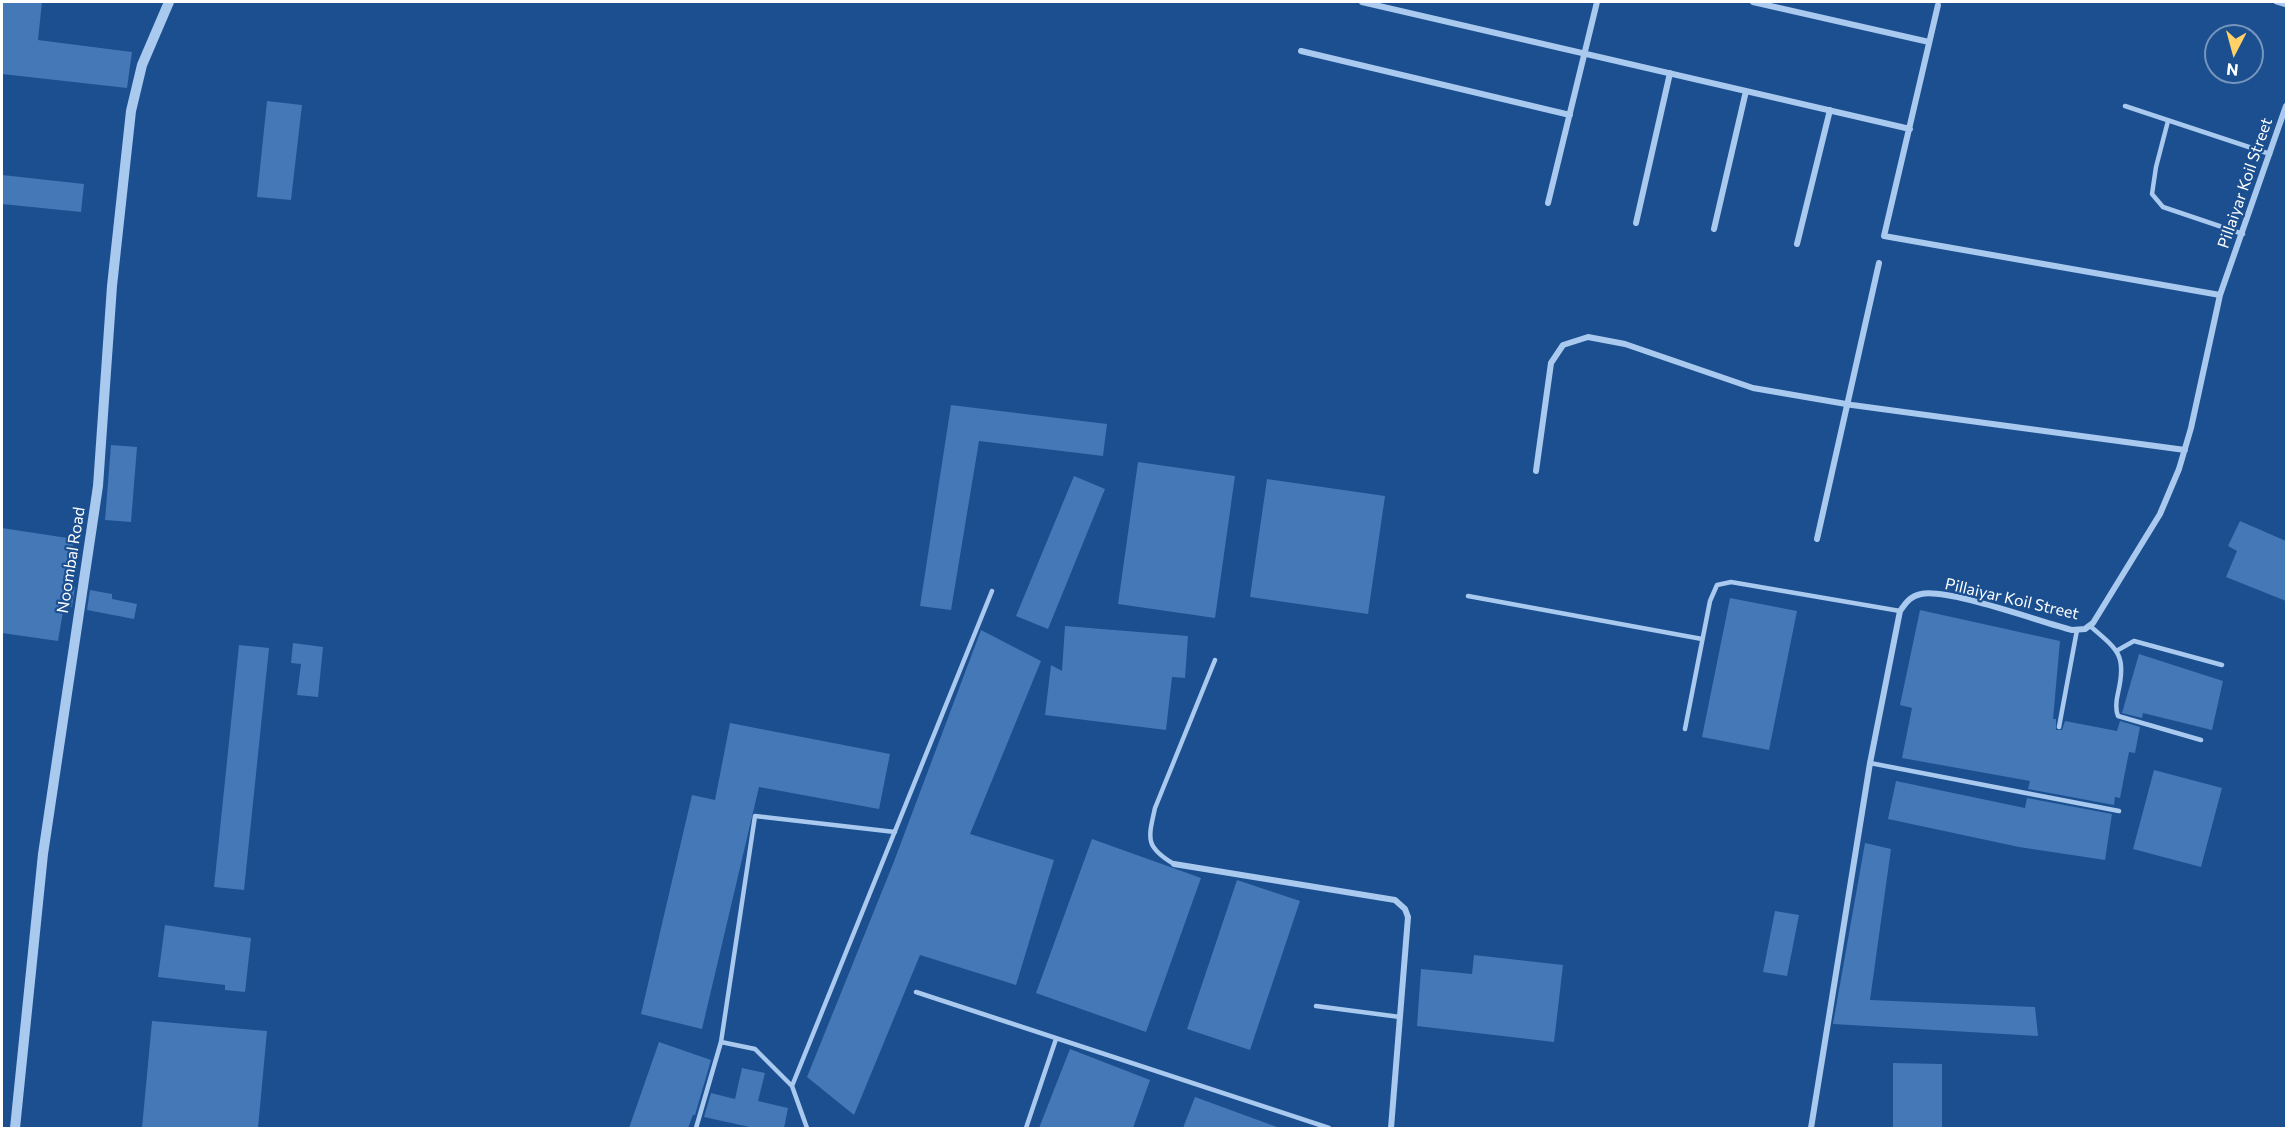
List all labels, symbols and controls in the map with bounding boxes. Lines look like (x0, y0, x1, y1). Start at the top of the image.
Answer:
north arrow (2204, 24, 2264, 84)
text: N (2225, 60, 2239, 80)
street label: Pillaiyar Koil Street (2214, 115, 2276, 251)
street label: Noombal Road (53, 505, 89, 615)
street label: Pillaiyar Koil Street (1943, 574, 2081, 624)

